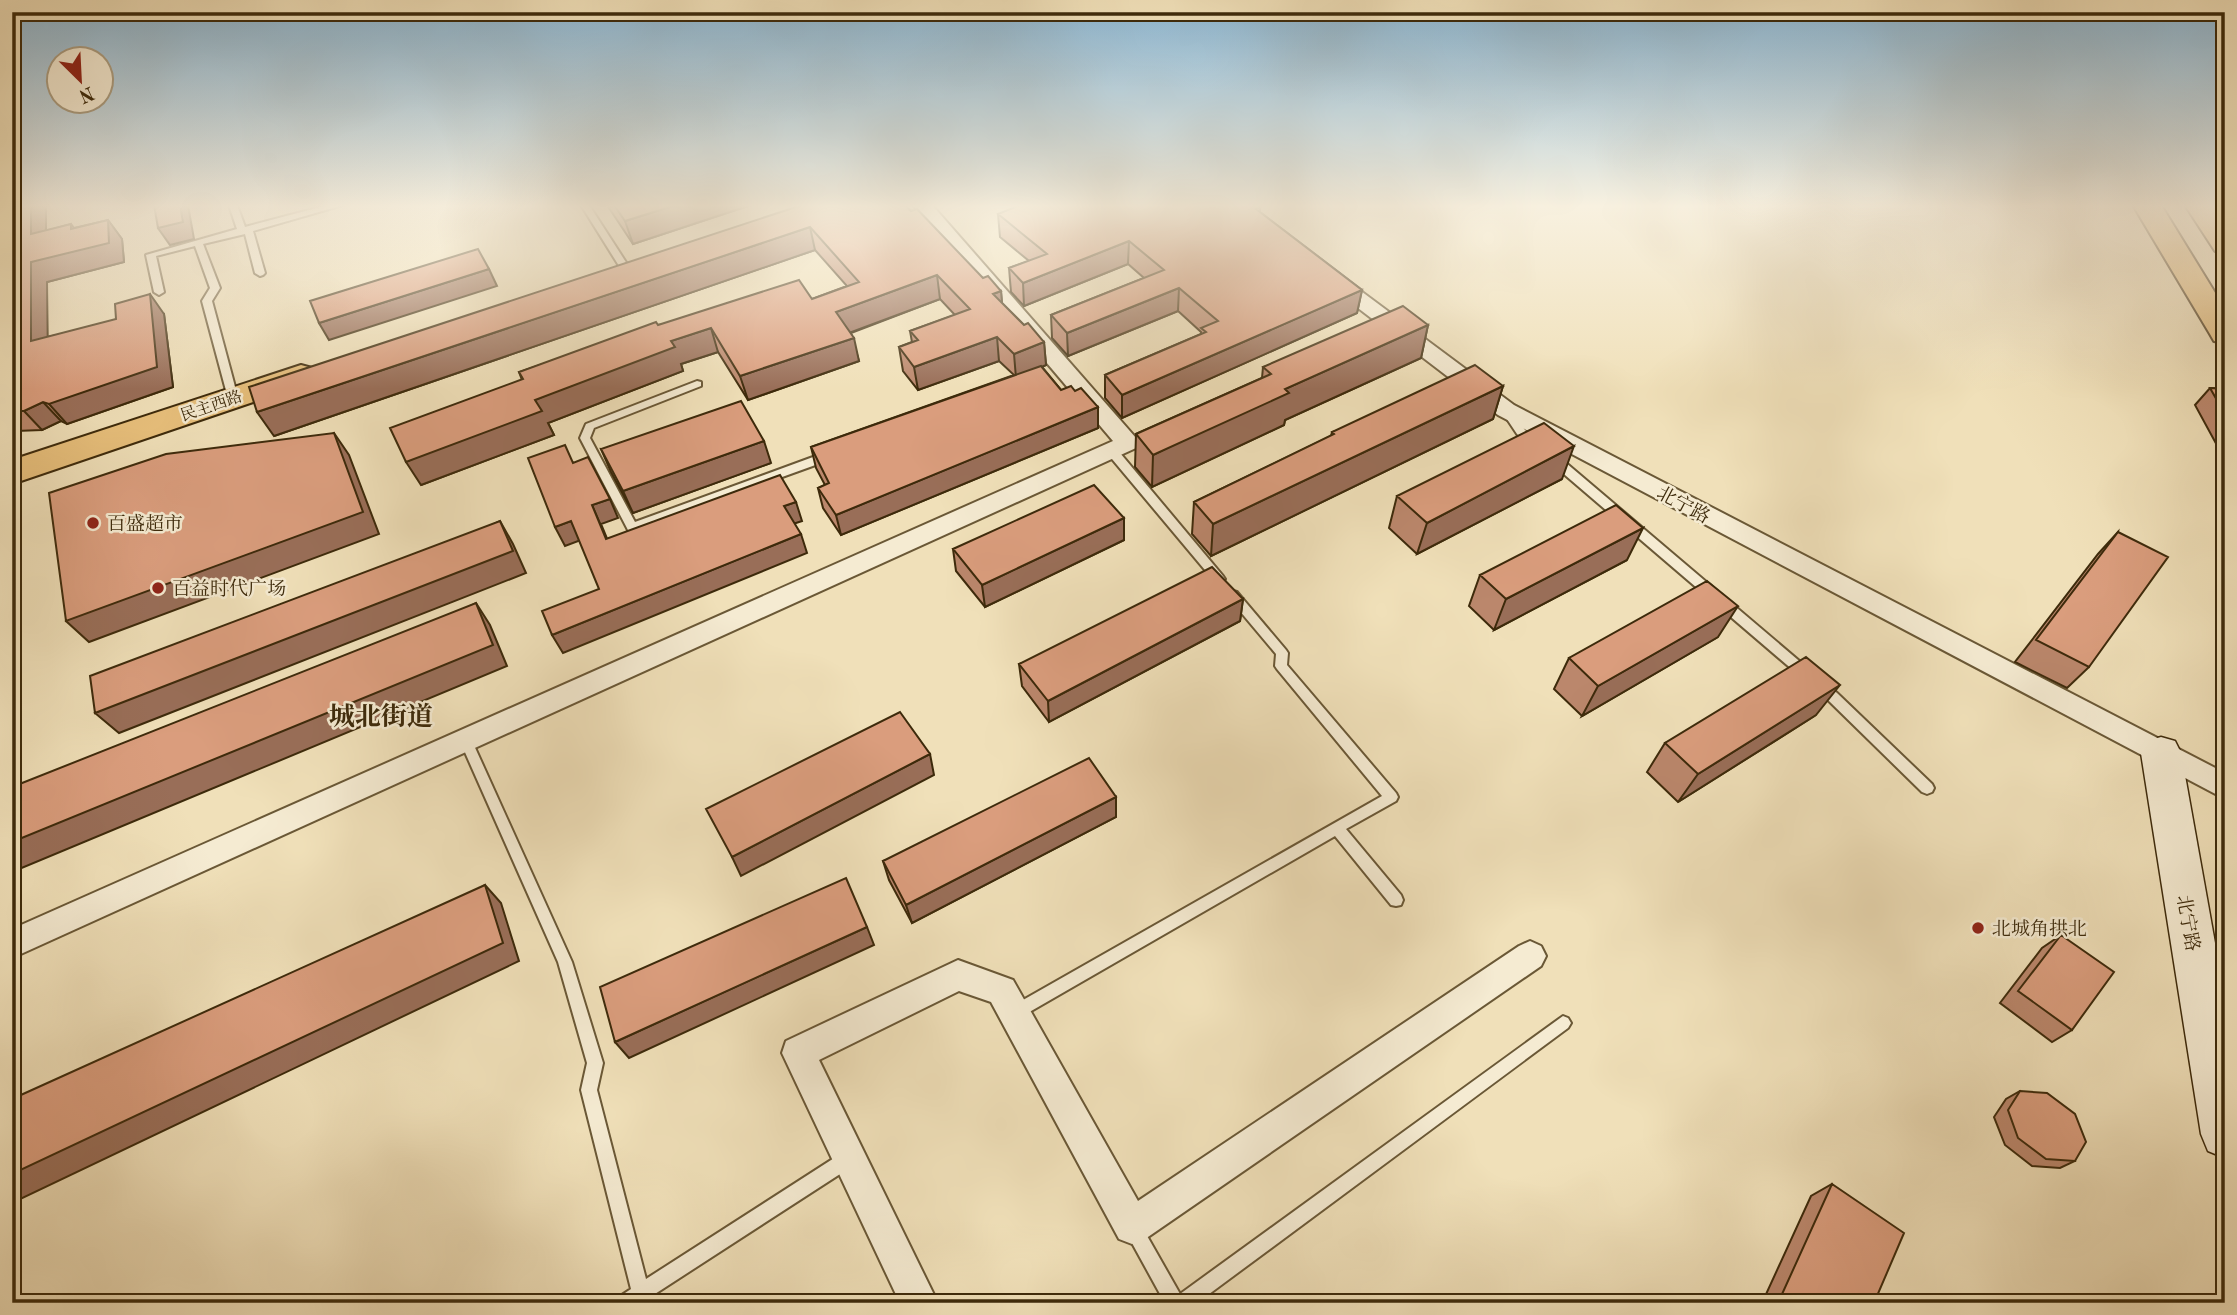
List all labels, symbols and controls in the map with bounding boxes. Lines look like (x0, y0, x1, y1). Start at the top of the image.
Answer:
north arrow (46, 46, 116, 116)
text: N (75, 82, 96, 105)
street label: 民主西路 (178, 387, 245, 425)
street label: 北宁路 (1653, 483, 1713, 528)
place label: 百盛超市 (107, 513, 183, 535)
marker: 百盛超市 (85, 515, 101, 531)
place label: 百益时代广场 (172, 578, 286, 600)
marker: 百益时代广场 (150, 580, 166, 596)
district label: 城北街道 (329, 702, 433, 731)
street label: 北宁路 (2172, 893, 2203, 953)
place label: 北城角拱北 (1992, 919, 2087, 940)
marker: 北城角拱北 (1970, 920, 1986, 936)

